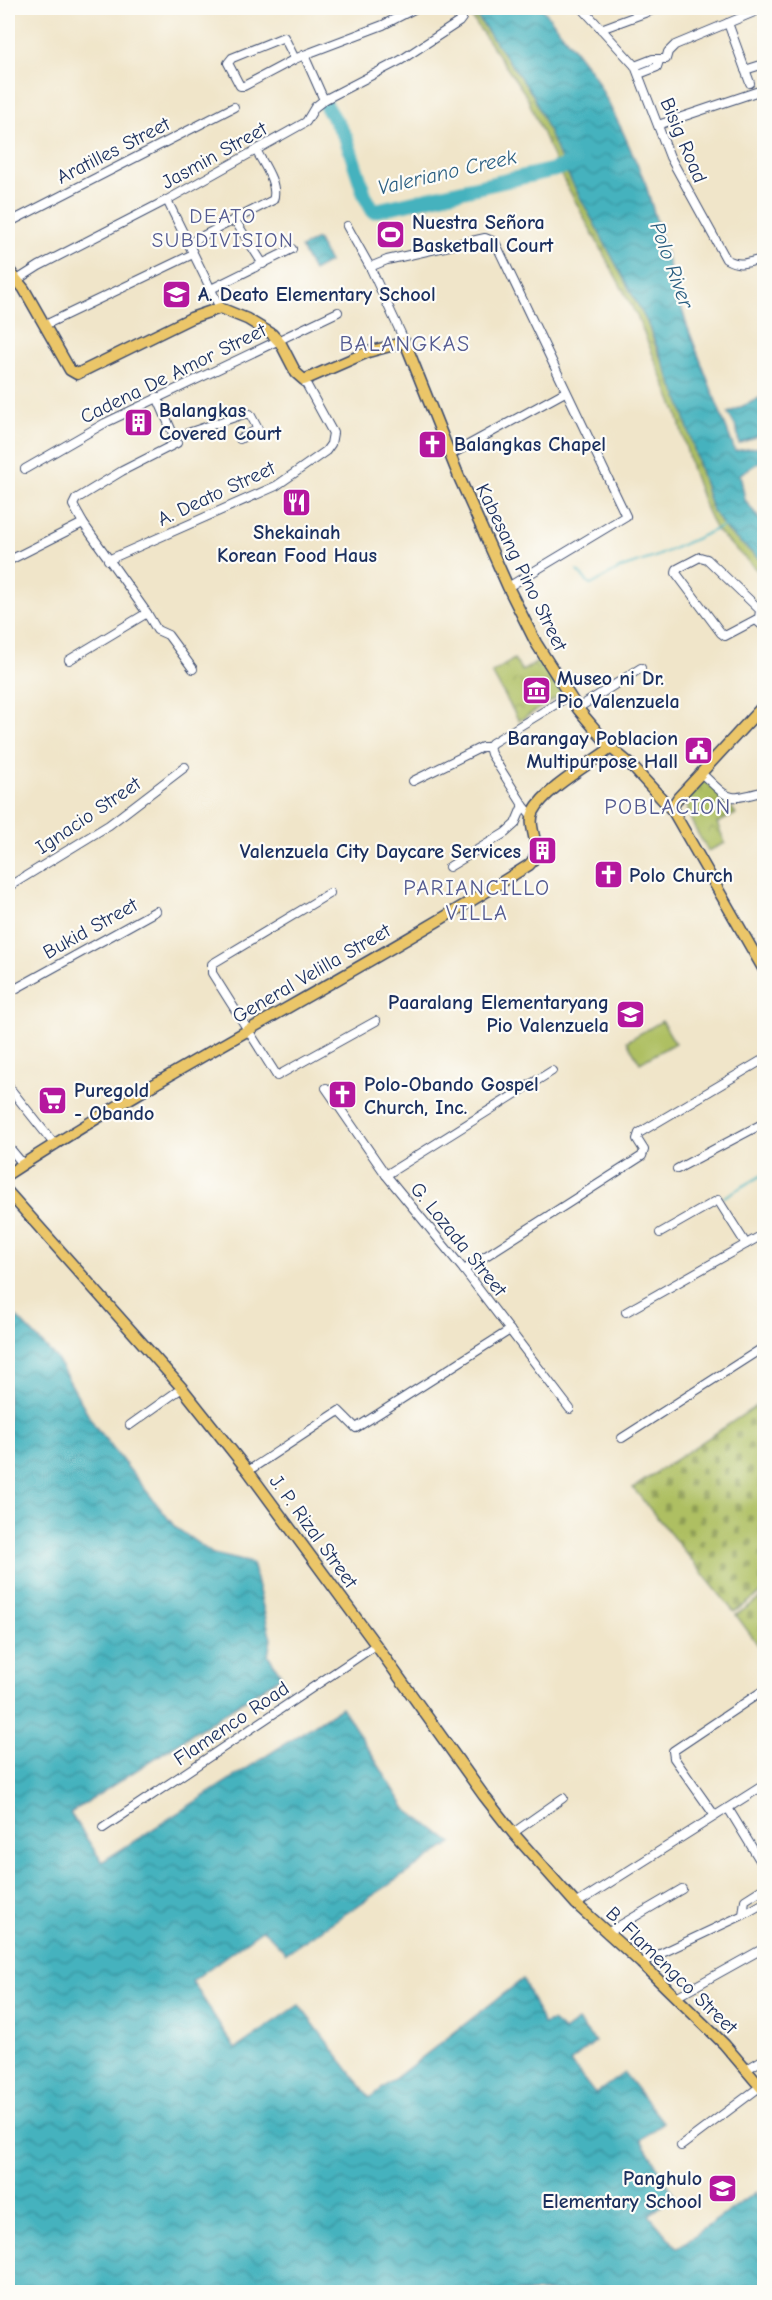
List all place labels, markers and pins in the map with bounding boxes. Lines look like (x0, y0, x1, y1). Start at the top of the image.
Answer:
place label: Nuestra Señora Basketball Court (412, 211, 554, 257)
sports icon: Nuestra Señora Basketball Court (375, 218, 407, 250)
school or university icon: A. Deato Elementary School (161, 278, 193, 310)
place label: A. Deato Elementary School (198, 283, 436, 306)
place label: Balangkas Covered Court (159, 399, 282, 445)
building icon: Balangkas Covered Court (122, 406, 154, 438)
church icon: Balangkas Chapel (417, 428, 449, 460)
place label: Balangkas Chapel (454, 433, 606, 456)
restaurant icon: Shekainah Korean Food Haus (281, 486, 313, 518)
place label: Shekainah Korean Food Haus (217, 521, 377, 567)
place label: Museo ni Dr. Pio Valenzuela (557, 667, 680, 713)
museum icon: Museo ni Dr. Pio Valenzuela (520, 674, 552, 706)
place label: Barangay Poblacion Multipurpose Hall (508, 727, 678, 773)
public building icon: Barangay Poblacion Multipurpose Hall (683, 734, 715, 766)
building icon: Valenzuela City Daycare Services (526, 835, 558, 867)
place label: Valenzuela City Daycare Services (240, 840, 521, 863)
church icon: Polo Church (592, 859, 624, 891)
place label: Polo Church (629, 864, 733, 887)
place label: Paaralang Elementaryang Pio Valenzuela (388, 991, 609, 1037)
school or university icon: Paaralang Elementaryang Pio Valenzuela (614, 998, 646, 1030)
place label: Polo-Obando Gospel Church, Inc. (364, 1073, 539, 1119)
place label: Puregold - Obando (74, 1079, 154, 1125)
church icon: Polo-Obando Gospel Church, Inc. (327, 1079, 359, 1111)
supermarket icon: Puregold - Obando (37, 1085, 69, 1117)
place label: Panghulo Elementary School (542, 2167, 702, 2213)
school or university icon: Panghulo Elementary School (707, 2173, 739, 2205)

